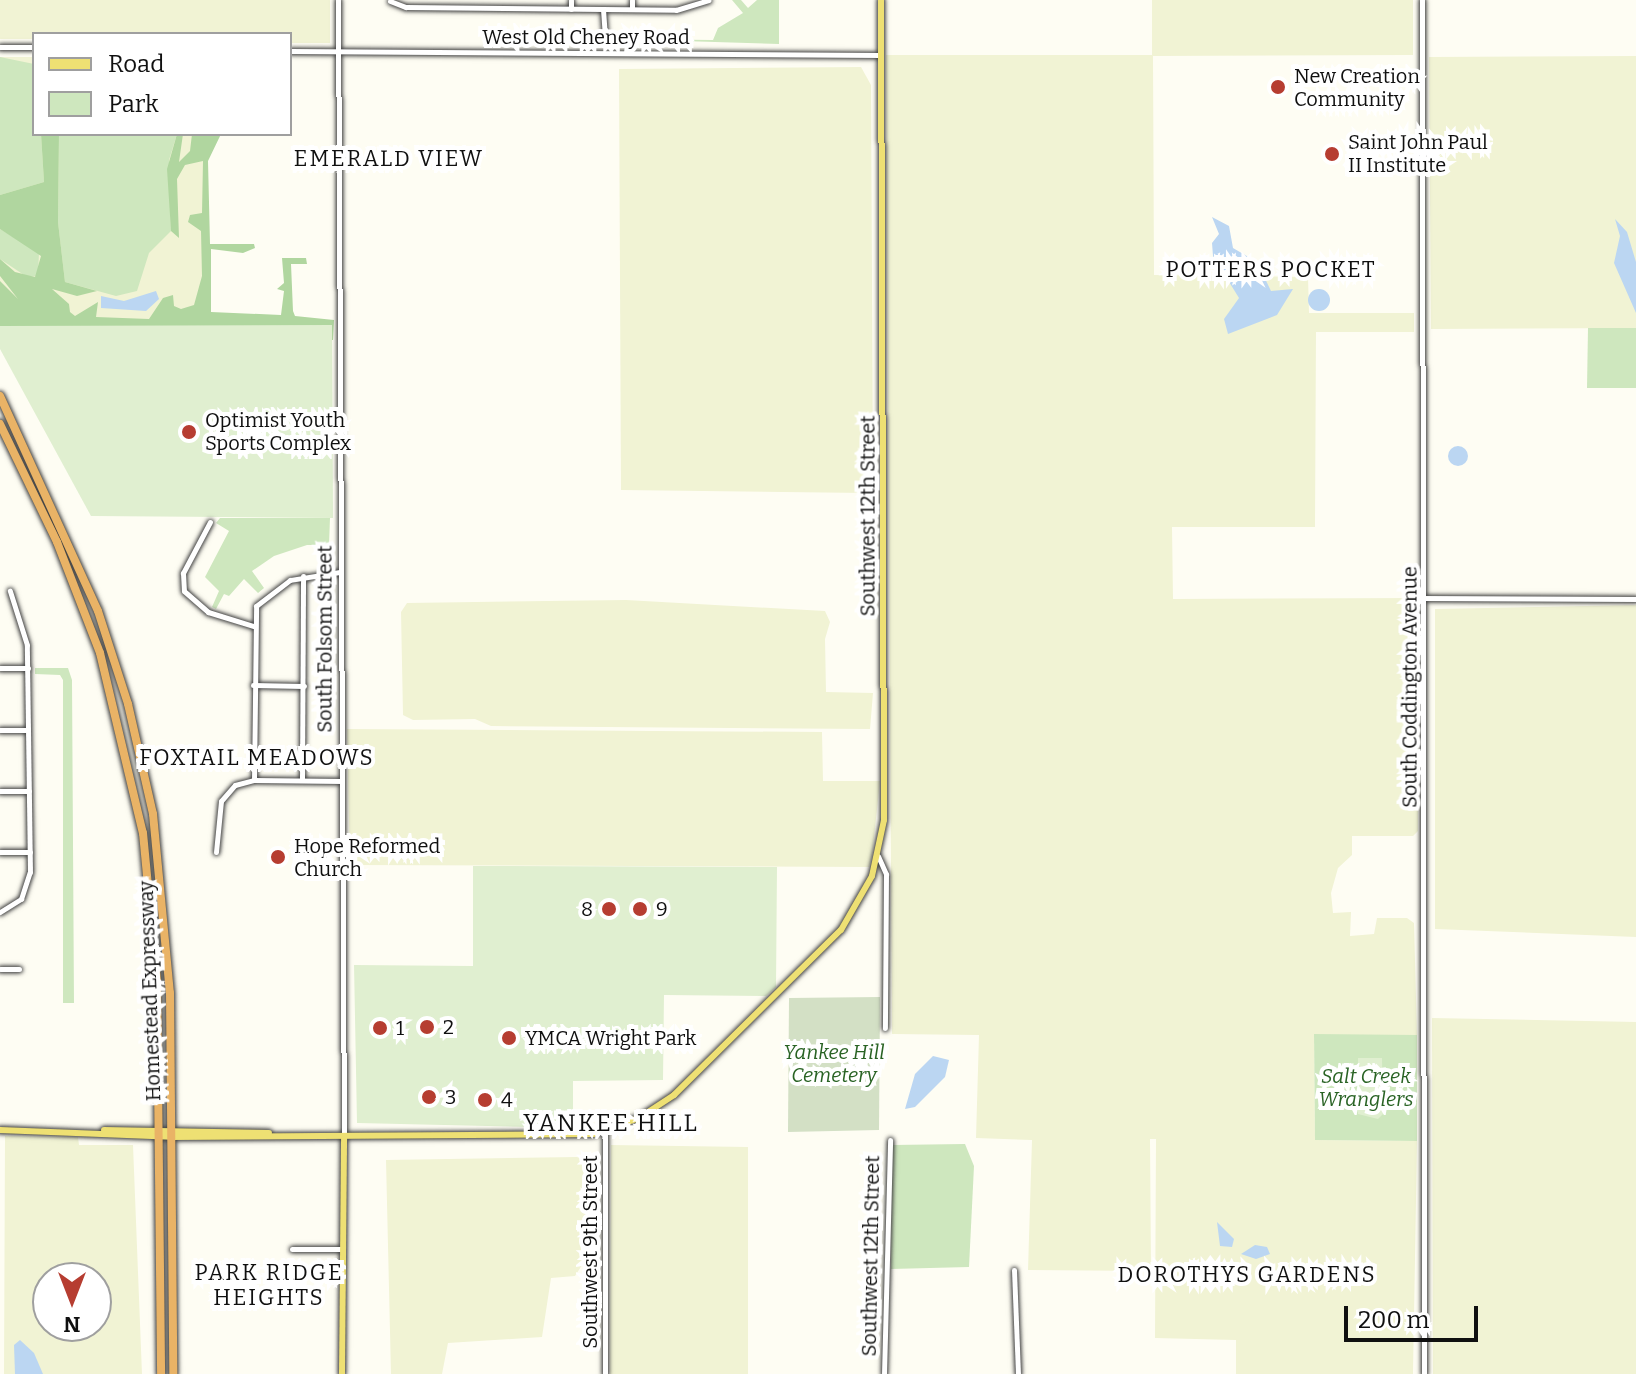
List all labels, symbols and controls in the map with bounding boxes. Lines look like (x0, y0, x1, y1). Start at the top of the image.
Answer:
street label: West Old Cheney Road (482, 25, 690, 49)
legend (32, 32, 292, 136)
text: Road (108, 50, 164, 78)
place label: New Creation Community (1294, 64, 1420, 111)
marker: New Creation Community (1269, 78, 1287, 96)
text: Park (108, 90, 159, 118)
place label: Saint John Paul II Institute (1348, 130, 1488, 177)
marker: Saint John Paul II Institute (1323, 145, 1341, 163)
district label: EMERALD VIEW (294, 146, 484, 172)
district label: POTTERS POCKET (1165, 257, 1377, 283)
place label: Optimist Youth Sports Complex (205, 408, 351, 455)
street label: Southwest 12th Street (856, 416, 880, 616)
marker: Optimist Youth Sports Complex (180, 423, 198, 441)
street label: South Folsom Street (313, 545, 337, 733)
street label: South Coddington Avenue (1398, 566, 1422, 808)
district label: FOXTAIL MEADOWS (139, 745, 375, 771)
place label: Hope Reformed Church (294, 834, 440, 881)
marker: Hope Reformed Church (269, 848, 287, 866)
street label: Homestead Expressway (134, 880, 166, 1102)
place label: 8 (581, 897, 593, 921)
place label: 9 (656, 897, 668, 921)
marker: 8 (600, 900, 618, 918)
marker: 9 (631, 900, 649, 918)
place label: 2 (443, 1015, 454, 1039)
place label: 1 (396, 1016, 404, 1040)
marker: 2 (418, 1018, 436, 1036)
marker: 1 (371, 1019, 389, 1037)
place label: YMCA Wright Park (525, 1026, 696, 1050)
marker: YMCA Wright Park (500, 1029, 518, 1047)
park label: Yankee Hill Cemetery (783, 1040, 885, 1087)
park label: Salt Creek Wranglers (1319, 1064, 1413, 1111)
place label: 3 (445, 1085, 456, 1109)
marker: 3 (420, 1088, 438, 1106)
place label: 4 (501, 1088, 513, 1112)
marker: 4 (476, 1091, 494, 1109)
district label: YANKEE HILL (523, 1110, 699, 1138)
street label: Southwest 9th Street (578, 1155, 602, 1349)
street label: Southwest 12th Street (857, 1155, 885, 1357)
district label: PARK RIDGE HEIGHTS (194, 1259, 344, 1310)
north arrow (32, 1262, 112, 1342)
district label: DOROTHYS GARDENS (1117, 1262, 1377, 1288)
scale bar (1348, 1290, 1482, 1340)
text: 200 m (1358, 1306, 1430, 1334)
text: N (64, 1311, 81, 1338)

